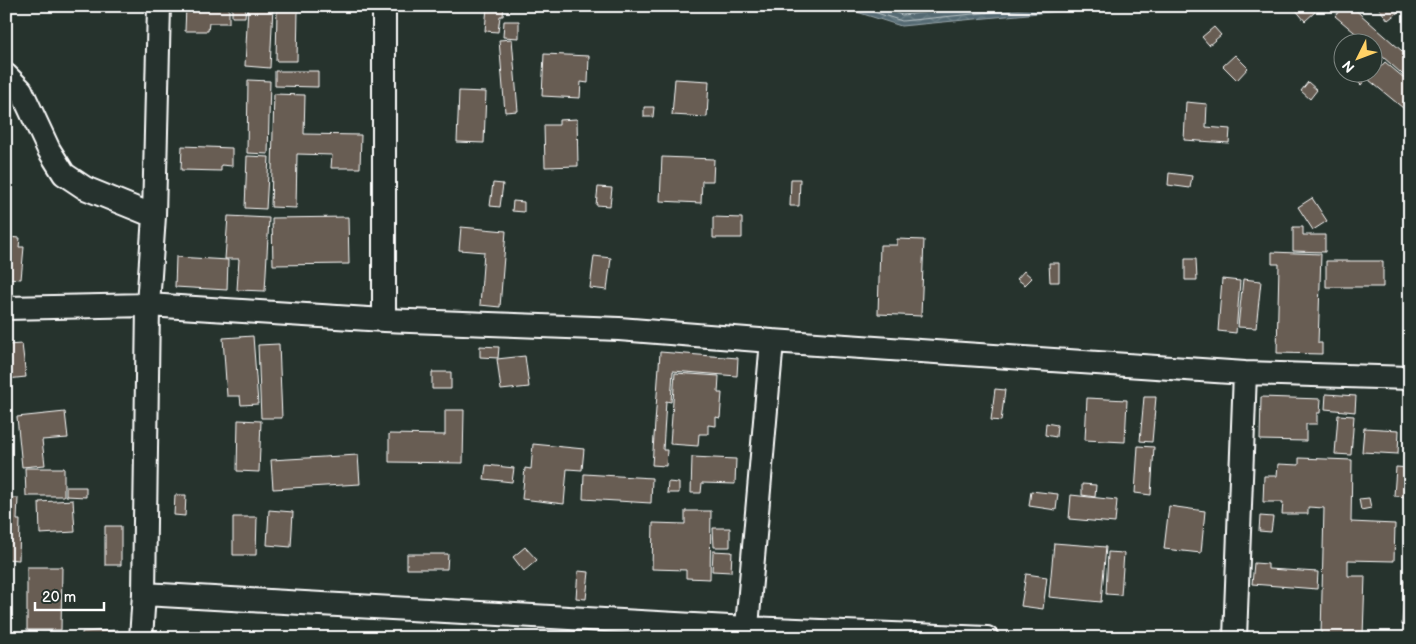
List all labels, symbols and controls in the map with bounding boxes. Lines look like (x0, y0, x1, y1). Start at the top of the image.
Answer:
north arrow (1334, 32, 1384, 82)
text: N (1339, 57, 1359, 76)
scale bar (35, 579, 104, 611)
text: 20 m (42, 588, 76, 607)

